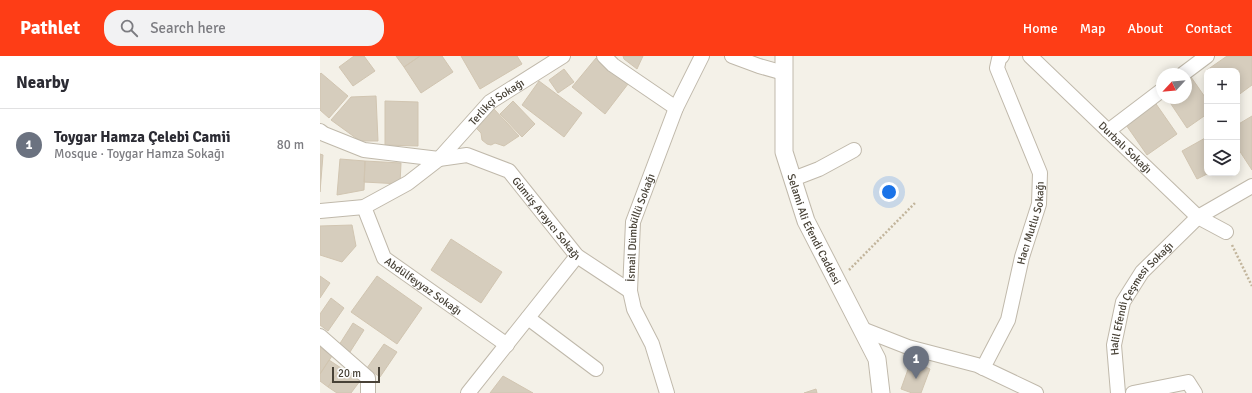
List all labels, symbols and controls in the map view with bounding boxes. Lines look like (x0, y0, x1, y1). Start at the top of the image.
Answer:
search box (104, 10, 384, 46)
text: Pathlet (20, 16, 80, 40)
icon: search (118, 17, 140, 39)
text: Search here (150, 19, 226, 37)
text: Home (1023, 20, 1058, 37)
text: Map (1080, 20, 1105, 37)
text: About (1127, 20, 1163, 37)
text: Contact (1185, 20, 1232, 37)
north arrow (1156, 68, 1192, 104)
map controls (1204, 68, 1240, 176)
button: + (1204, 68, 1240, 104)
text: Nearby (16, 72, 69, 93)
street label: Terlikçi Sokağı (466, 76, 526, 128)
button: − (1204, 104, 1240, 140)
street label: Durbalı Sokağı (1096, 119, 1155, 176)
text: Toygar Hamza Çelebi Camii (54, 128, 230, 146)
text: 1 (25, 137, 33, 153)
text: 80 m (277, 137, 304, 153)
button: layers (1204, 140, 1240, 176)
text: Mosque · Toygar Hamza Sokağı (54, 146, 224, 162)
street label: İsmail Dümbüllü Sokağı (623, 171, 657, 282)
street label: Selami Ali Efendi Caddesi (785, 172, 844, 287)
street label: Gümüş Arayıcı Sokağı (510, 174, 583, 263)
street label: Hacı Mutlu Sokağı (1014, 181, 1046, 266)
your location (879, 182, 899, 202)
street label: Halil Efendi Çeşmesi Sokağı (1107, 239, 1176, 356)
street label: Abdülfeyyaz Sokağı (382, 254, 464, 318)
pin: 1 (903, 346, 929, 379)
scale bar (332, 365, 380, 384)
text: 20 m (338, 367, 361, 380)

